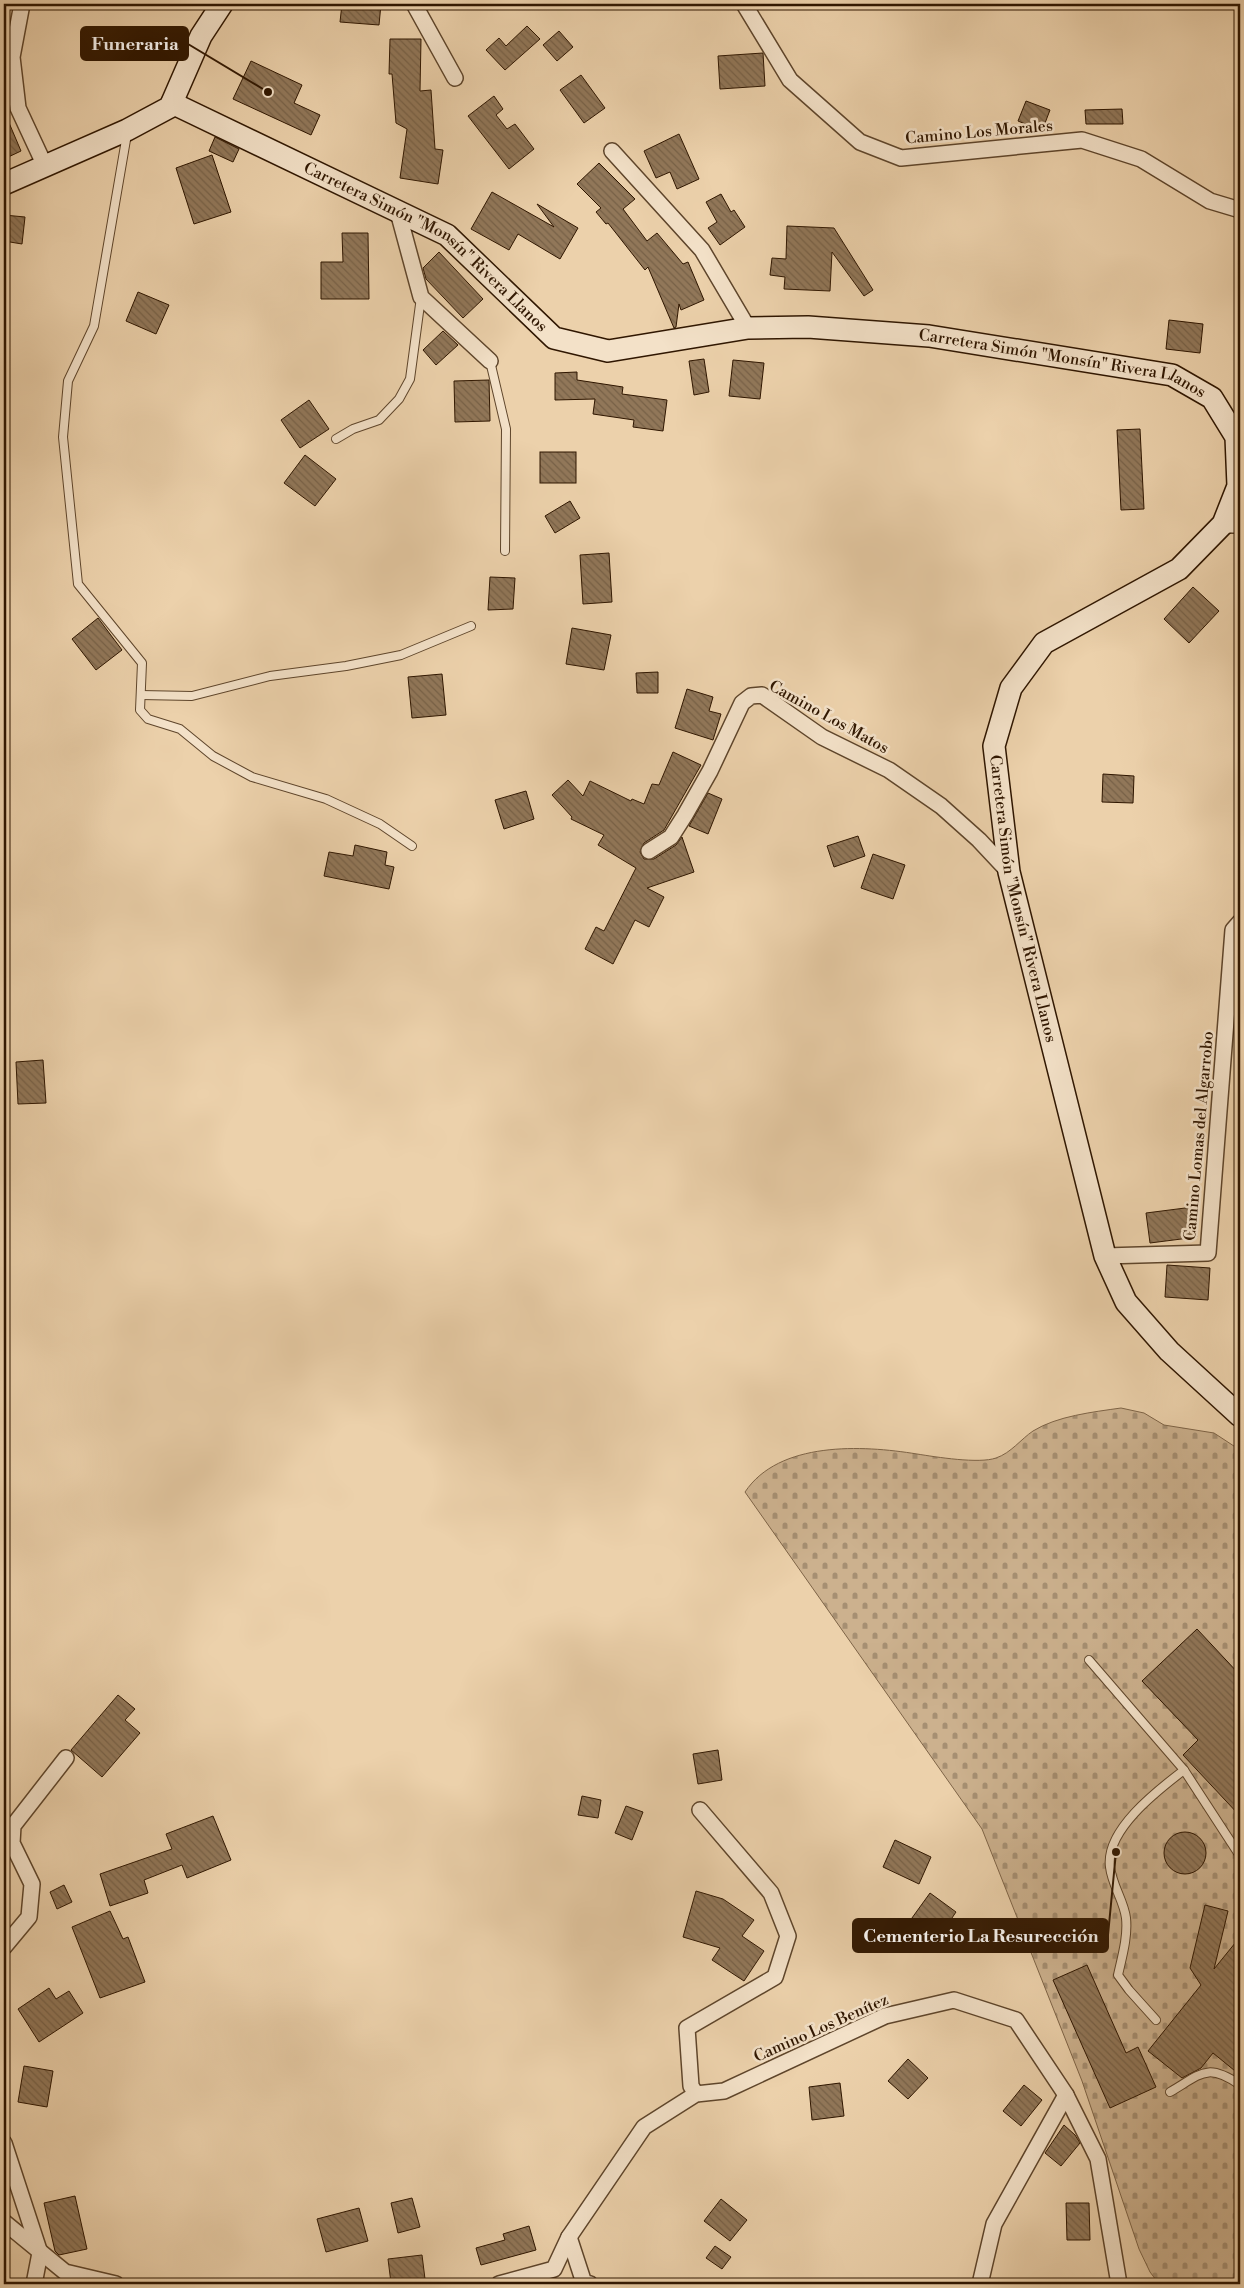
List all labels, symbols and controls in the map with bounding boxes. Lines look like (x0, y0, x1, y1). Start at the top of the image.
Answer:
callout: Funeraria (81, 27, 188, 60)
text: Funeraria (91, 33, 179, 56)
street label: Camino Los Morales (904, 116, 1054, 148)
street label: Carretera Simón "Monsín" Rivera Llanos (300, 158, 552, 336)
street label: Carretera Simón "Monsín" Rivera Llanos (918, 325, 1209, 402)
street label: Camino Los Matos (766, 676, 892, 758)
street label: Carretera Simón "Monsín" Rivera Llanos (985, 754, 1061, 1045)
street label: Camino Lomas del Algarrobo (1180, 1030, 1218, 1242)
callout: Cementerio La Resurección (853, 1919, 1108, 1952)
text: Cementerio La Resurección (863, 1925, 1099, 1948)
street label: Camino Los Benítez (751, 1989, 891, 2067)

